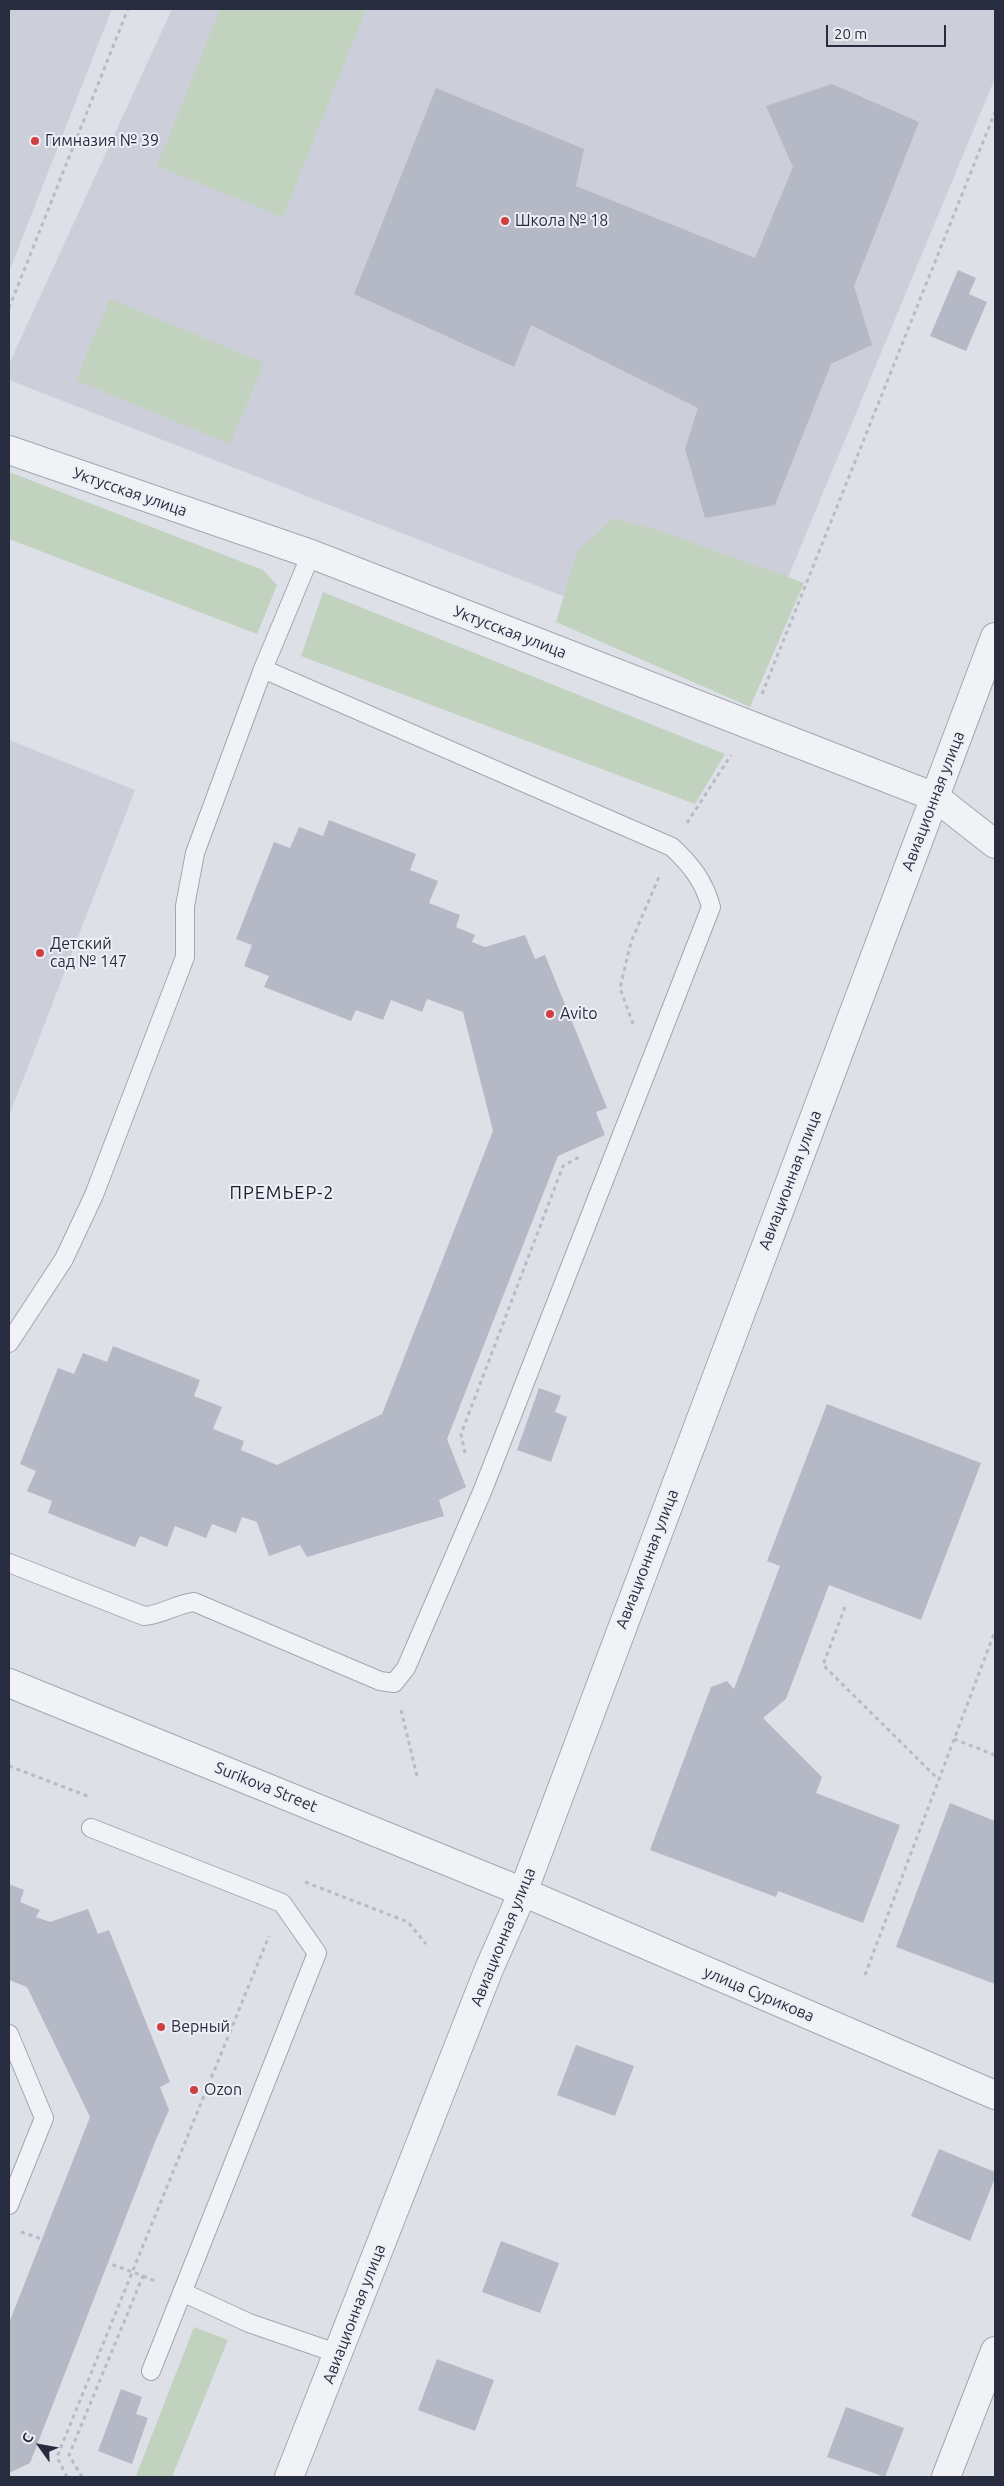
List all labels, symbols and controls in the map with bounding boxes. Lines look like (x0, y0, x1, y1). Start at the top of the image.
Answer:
scale bar (829, 15, 949, 47)
text: 20 m (834, 25, 867, 42)
place label: Гимназия № 39 (45, 131, 159, 151)
marker: Гимназия № 39 (29, 135, 41, 147)
place label: Школа № 18 (515, 211, 608, 231)
marker: Школа № 18 (499, 215, 511, 227)
street label: Уктусская улица (70, 463, 190, 521)
street label: Уктусская улица (451, 602, 569, 662)
street label: Авиационная улица (898, 728, 968, 874)
place label: Детский сад № 147 (50, 934, 127, 972)
marker: Детский сад № 147 (34, 947, 46, 959)
place label: Avito (560, 1004, 598, 1024)
marker: Avito (544, 1008, 556, 1020)
street label: Авиационная улица (755, 1107, 825, 1253)
district label: ПРЕМЬЕР-2 (228, 1182, 336, 1204)
street label: Авиационная улица (612, 1486, 682, 1632)
street label: Surikova Street (212, 1758, 320, 1816)
street label: Авиационная улица (466, 1865, 540, 2009)
street label: улица Сурикова (701, 1962, 817, 2026)
place label: Верный (171, 2017, 230, 2037)
marker: Верный (155, 2021, 167, 2033)
place label: Ozon (204, 2080, 242, 2100)
marker: Ozon (188, 2084, 200, 2096)
street label: Авиационная улица (319, 2241, 389, 2387)
north arrow (15, 2421, 65, 2471)
text: С (18, 2430, 36, 2446)

